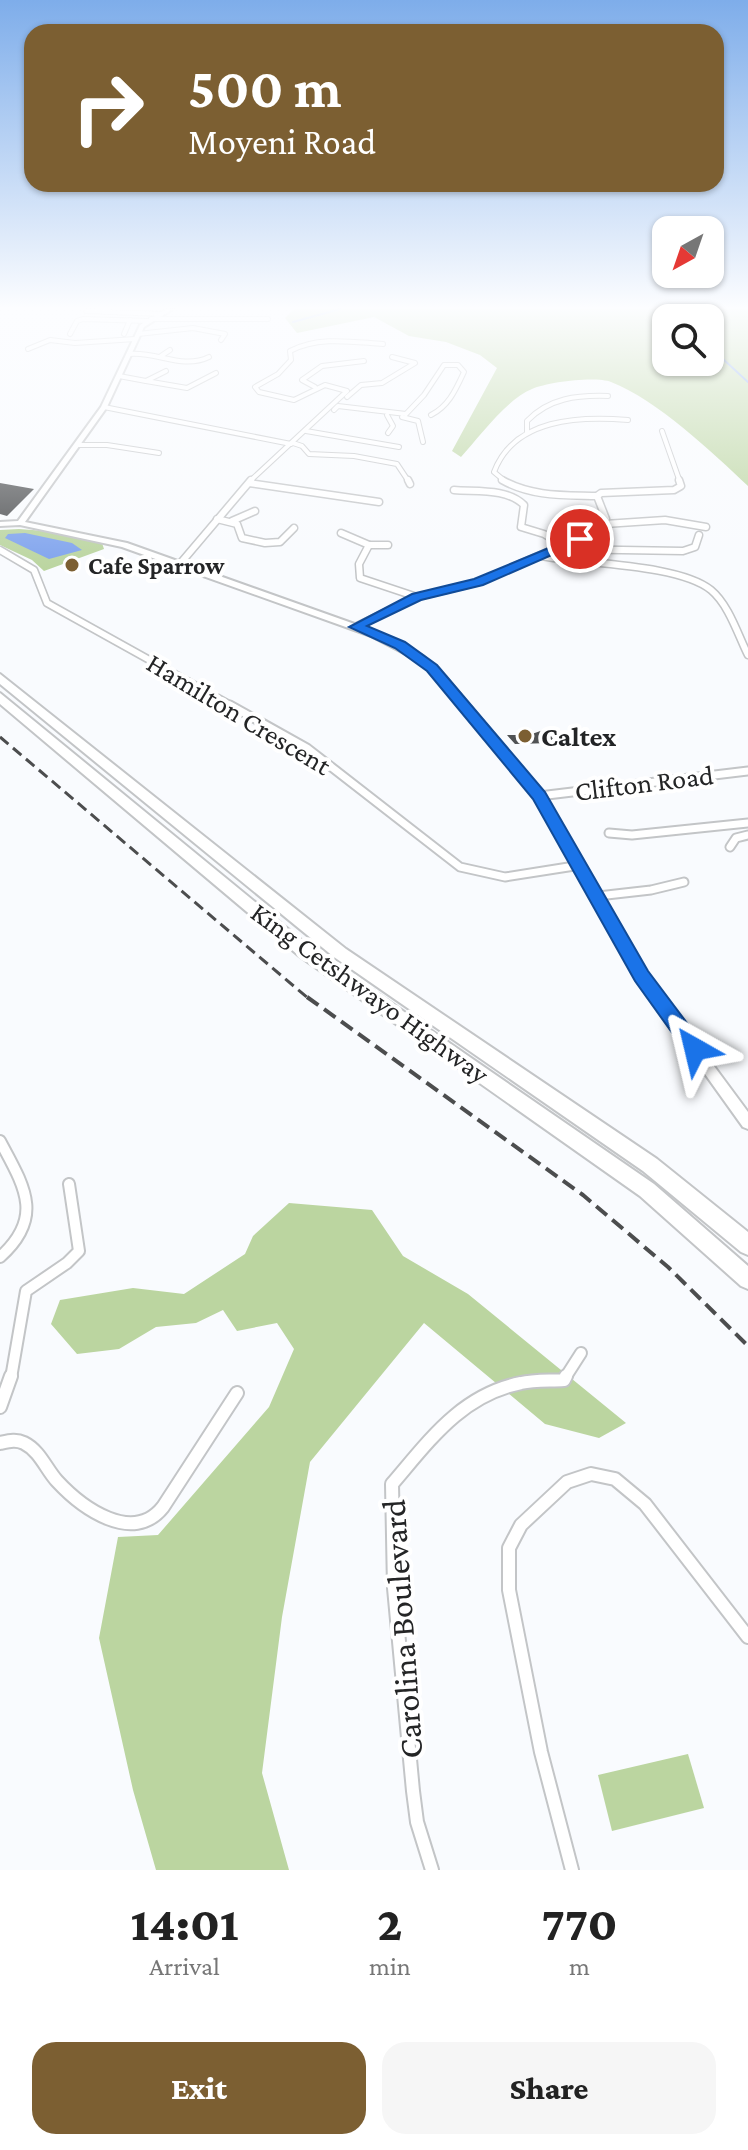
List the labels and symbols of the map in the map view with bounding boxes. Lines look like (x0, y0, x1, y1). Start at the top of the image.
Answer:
north arrow (652, 216, 724, 288)
pin (546, 505, 614, 573)
place label: Cafe Sparrow (88, 552, 225, 579)
marker: Cafe Sparrow (63, 556, 81, 574)
street label: Hamilton Crescent (141, 647, 337, 781)
place label: Caltex (541, 721, 617, 752)
marker: Caltex (516, 727, 534, 745)
street label: Clifton Road (573, 759, 715, 807)
street label: King Cetshwayo Highway (245, 896, 496, 1090)
position arrow (653, 1007, 737, 1091)
street label: Carolina Boulevard (374, 1498, 430, 1760)

